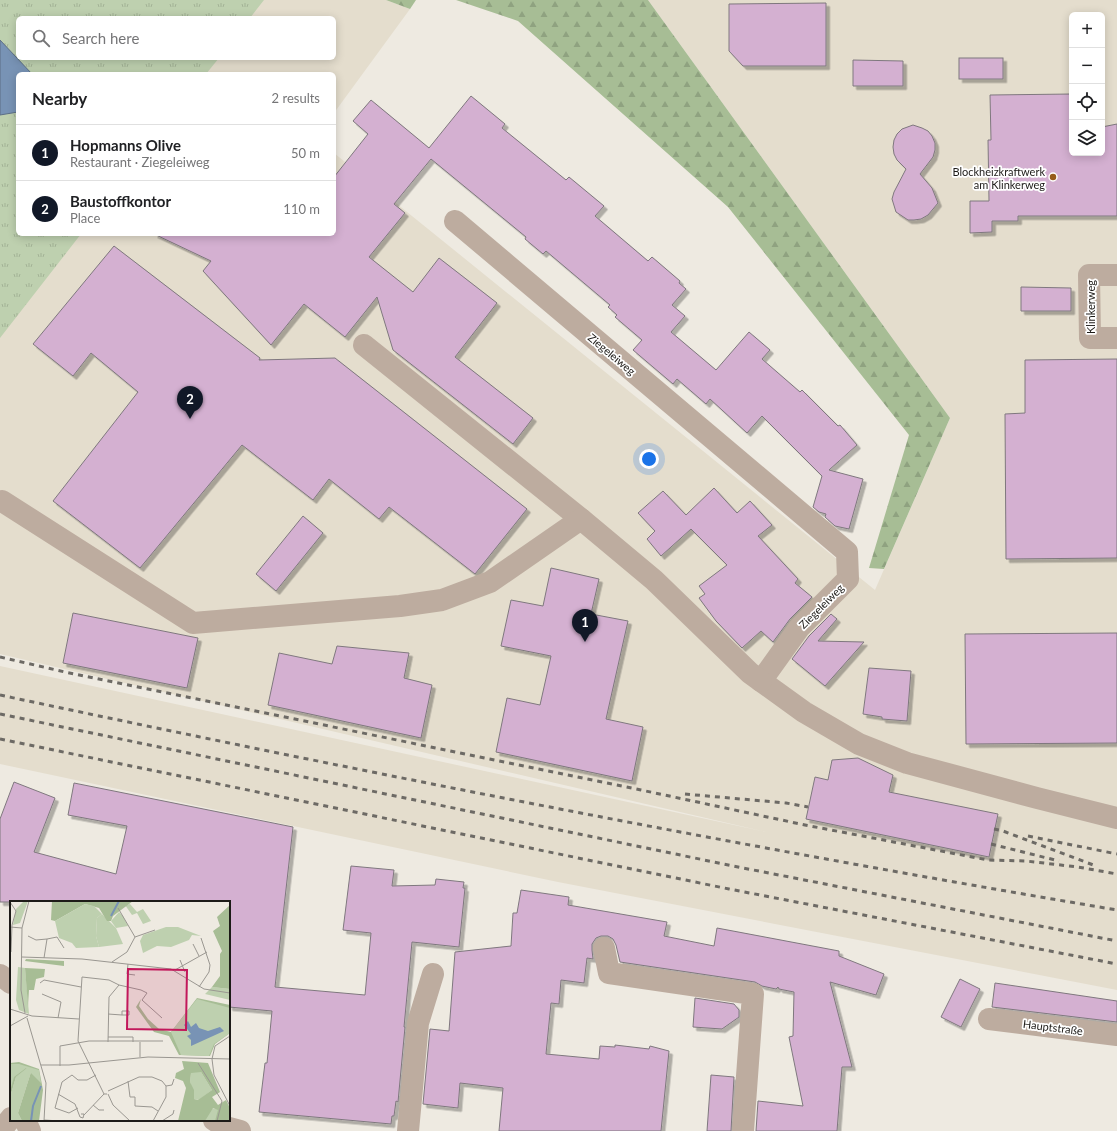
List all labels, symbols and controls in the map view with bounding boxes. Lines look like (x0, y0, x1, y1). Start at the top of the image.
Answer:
map controls (1069, 12, 1105, 156)
button: + (1069, 12, 1105, 48)
search box (16, 16, 336, 60)
icon: search (30, 27, 52, 49)
text: Search here (62, 29, 139, 47)
button: − (1069, 48, 1105, 84)
button: locate (1069, 84, 1105, 120)
text: Nearby (32, 88, 87, 109)
text: 2 results (272, 90, 320, 106)
button: layers (1069, 120, 1105, 156)
text: Hopmanns Olive (70, 136, 181, 154)
text: 1 (41, 145, 49, 161)
text: 50 m (291, 145, 320, 161)
text: Restaurant · Ziegeleiweg (70, 154, 210, 170)
place label: Blockheizkraftwerk am Klinkerweg (952, 165, 1045, 191)
marker: Blockheizkraftwerk am Klinkerweg (1048, 172, 1058, 182)
text: Baustoffkontor (70, 192, 171, 210)
text: 2 (41, 201, 49, 217)
text: 110 m (283, 201, 320, 217)
text: Place (70, 210, 100, 226)
street label: Klinkerweg (1084, 280, 1097, 334)
street label: Ziegeleiweg (586, 331, 638, 378)
pin: 2 (177, 386, 203, 419)
your location (639, 449, 659, 469)
street label: Ziegeleiweg (796, 581, 846, 631)
pin: 1 (572, 609, 598, 642)
inset map (10, 901, 230, 1121)
street label: Hauptstraße (1022, 1017, 1084, 1037)

